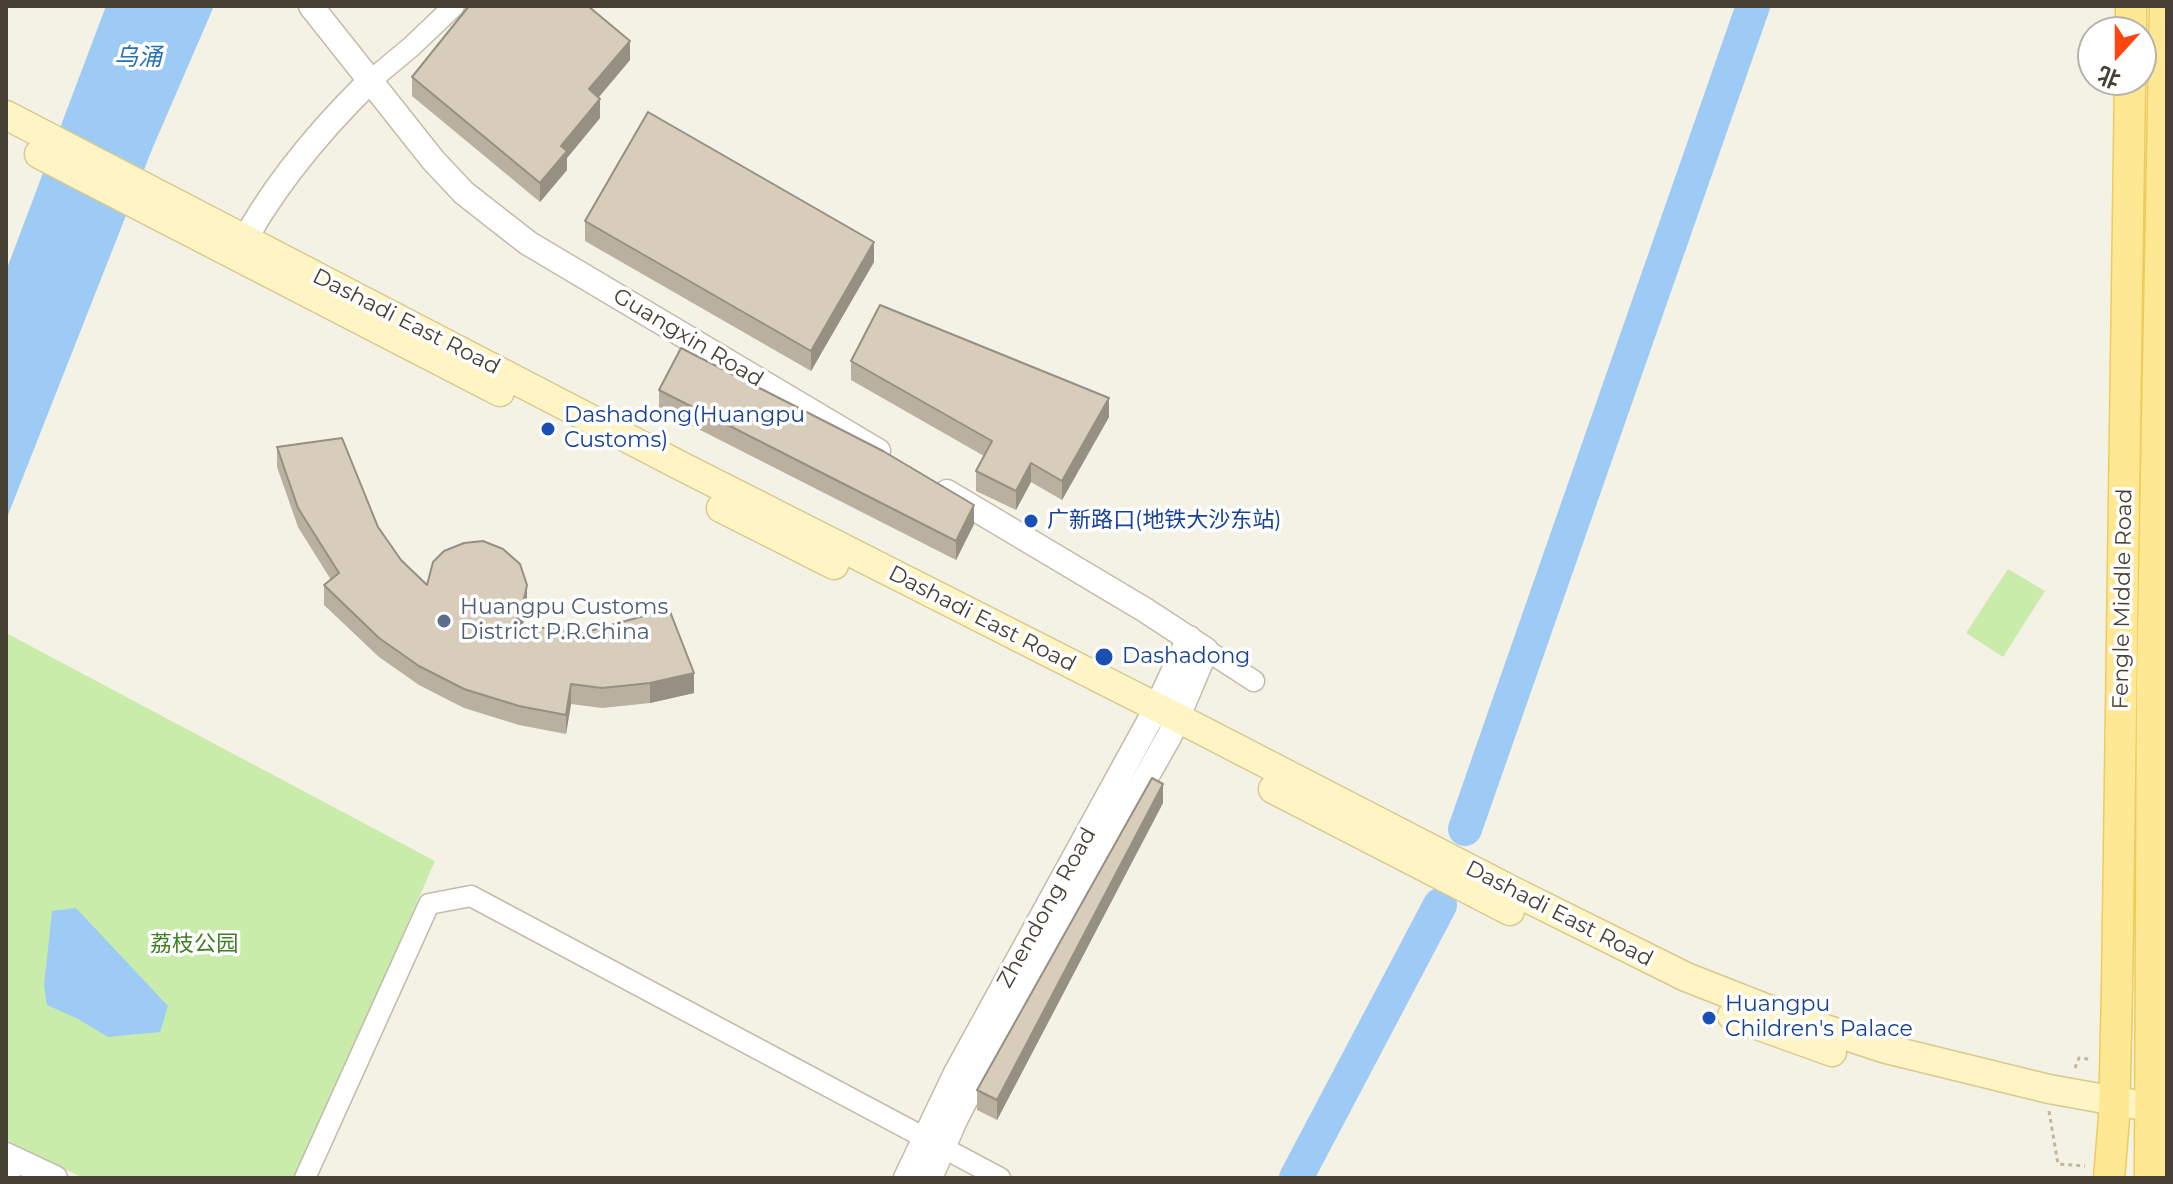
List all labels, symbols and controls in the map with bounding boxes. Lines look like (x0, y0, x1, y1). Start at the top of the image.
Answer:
north arrow (2077, 16, 2157, 96)
water label: 乌涌 (114, 44, 162, 72)
text: 北 (2094, 60, 2124, 94)
street label: Dashadi East Road (308, 263, 504, 381)
street label: Guangxin Road (608, 283, 768, 393)
place label: Dashadong(Huangpu Customs) (564, 403, 805, 454)
marker: Dashadong(Huangpu Customs) (539, 420, 557, 438)
street label: Fengle Middle Road (2108, 488, 2138, 710)
place label: 广新路口(地铁大沙东站) (1047, 508, 1281, 534)
marker: 广新路口(地铁大沙东站) (1022, 512, 1040, 530)
street label: Dashadi East Road (884, 560, 1080, 678)
place label: Huangpu Customs District P.R.China (460, 595, 668, 646)
marker: Huangpu Customs District P.R.China (435, 612, 453, 630)
place label: Dashadong (1122, 644, 1250, 670)
marker: Dashadong (1093, 646, 1115, 668)
street label: Zhendong Road (992, 823, 1102, 993)
street label: Dashadi East Road (1461, 855, 1657, 973)
park label: 荔枝公园 (150, 932, 238, 958)
place label: Huangpu Children's Palace (1725, 992, 1913, 1044)
marker: Huangpu Children's Palace (1700, 1009, 1718, 1027)

